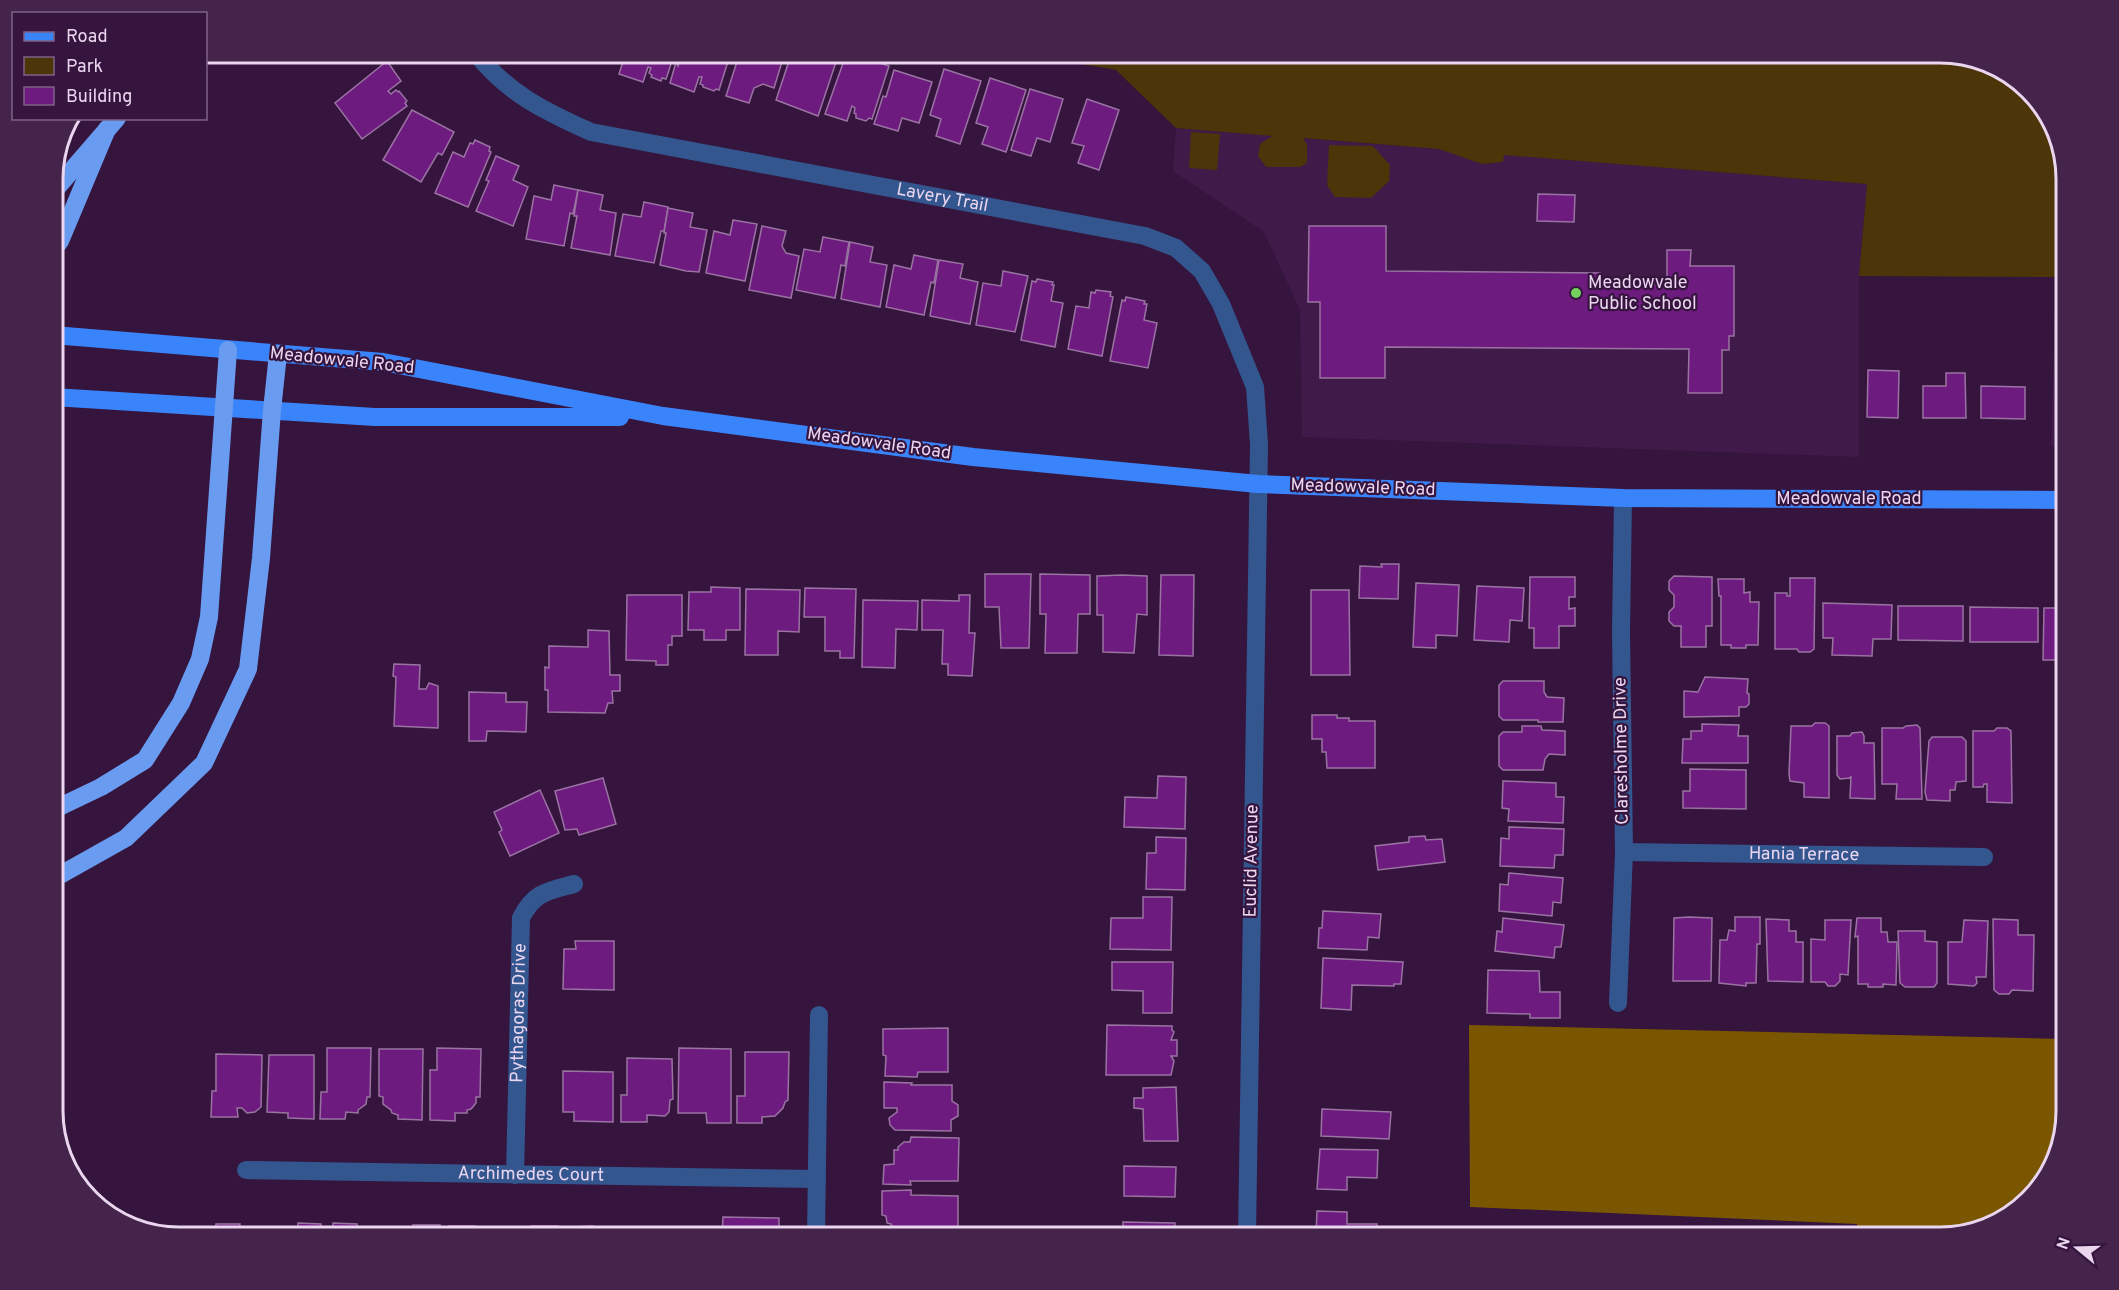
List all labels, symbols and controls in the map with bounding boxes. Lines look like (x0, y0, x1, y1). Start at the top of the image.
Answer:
legend (12, 12, 207, 120)
text: Road (66, 26, 108, 49)
text: Park (66, 56, 103, 79)
text: Building (66, 86, 132, 109)
street label: Lavery Trail (894, 178, 990, 218)
place label: Meadowvale Public School (1588, 272, 1697, 316)
marker: Meadowvale Public School (1569, 286, 1583, 300)
street label: Meadowvale Road (269, 342, 415, 380)
street label: Meadowvale Road (805, 422, 953, 466)
street label: Meadowvale Road (1290, 474, 1436, 502)
street label: Meadowvale Road (1776, 488, 1922, 511)
street label: Claresholme Drive (1609, 677, 1635, 825)
street label: Euclid Avenue (1240, 804, 1264, 918)
street label: Hania Terrace (1749, 842, 1859, 867)
street label: Pythagoras Drive (506, 943, 532, 1083)
street label: Archimedes Court (458, 1162, 604, 1187)
north arrow (2047, 1218, 2107, 1278)
text: N (2053, 1235, 2076, 1252)

